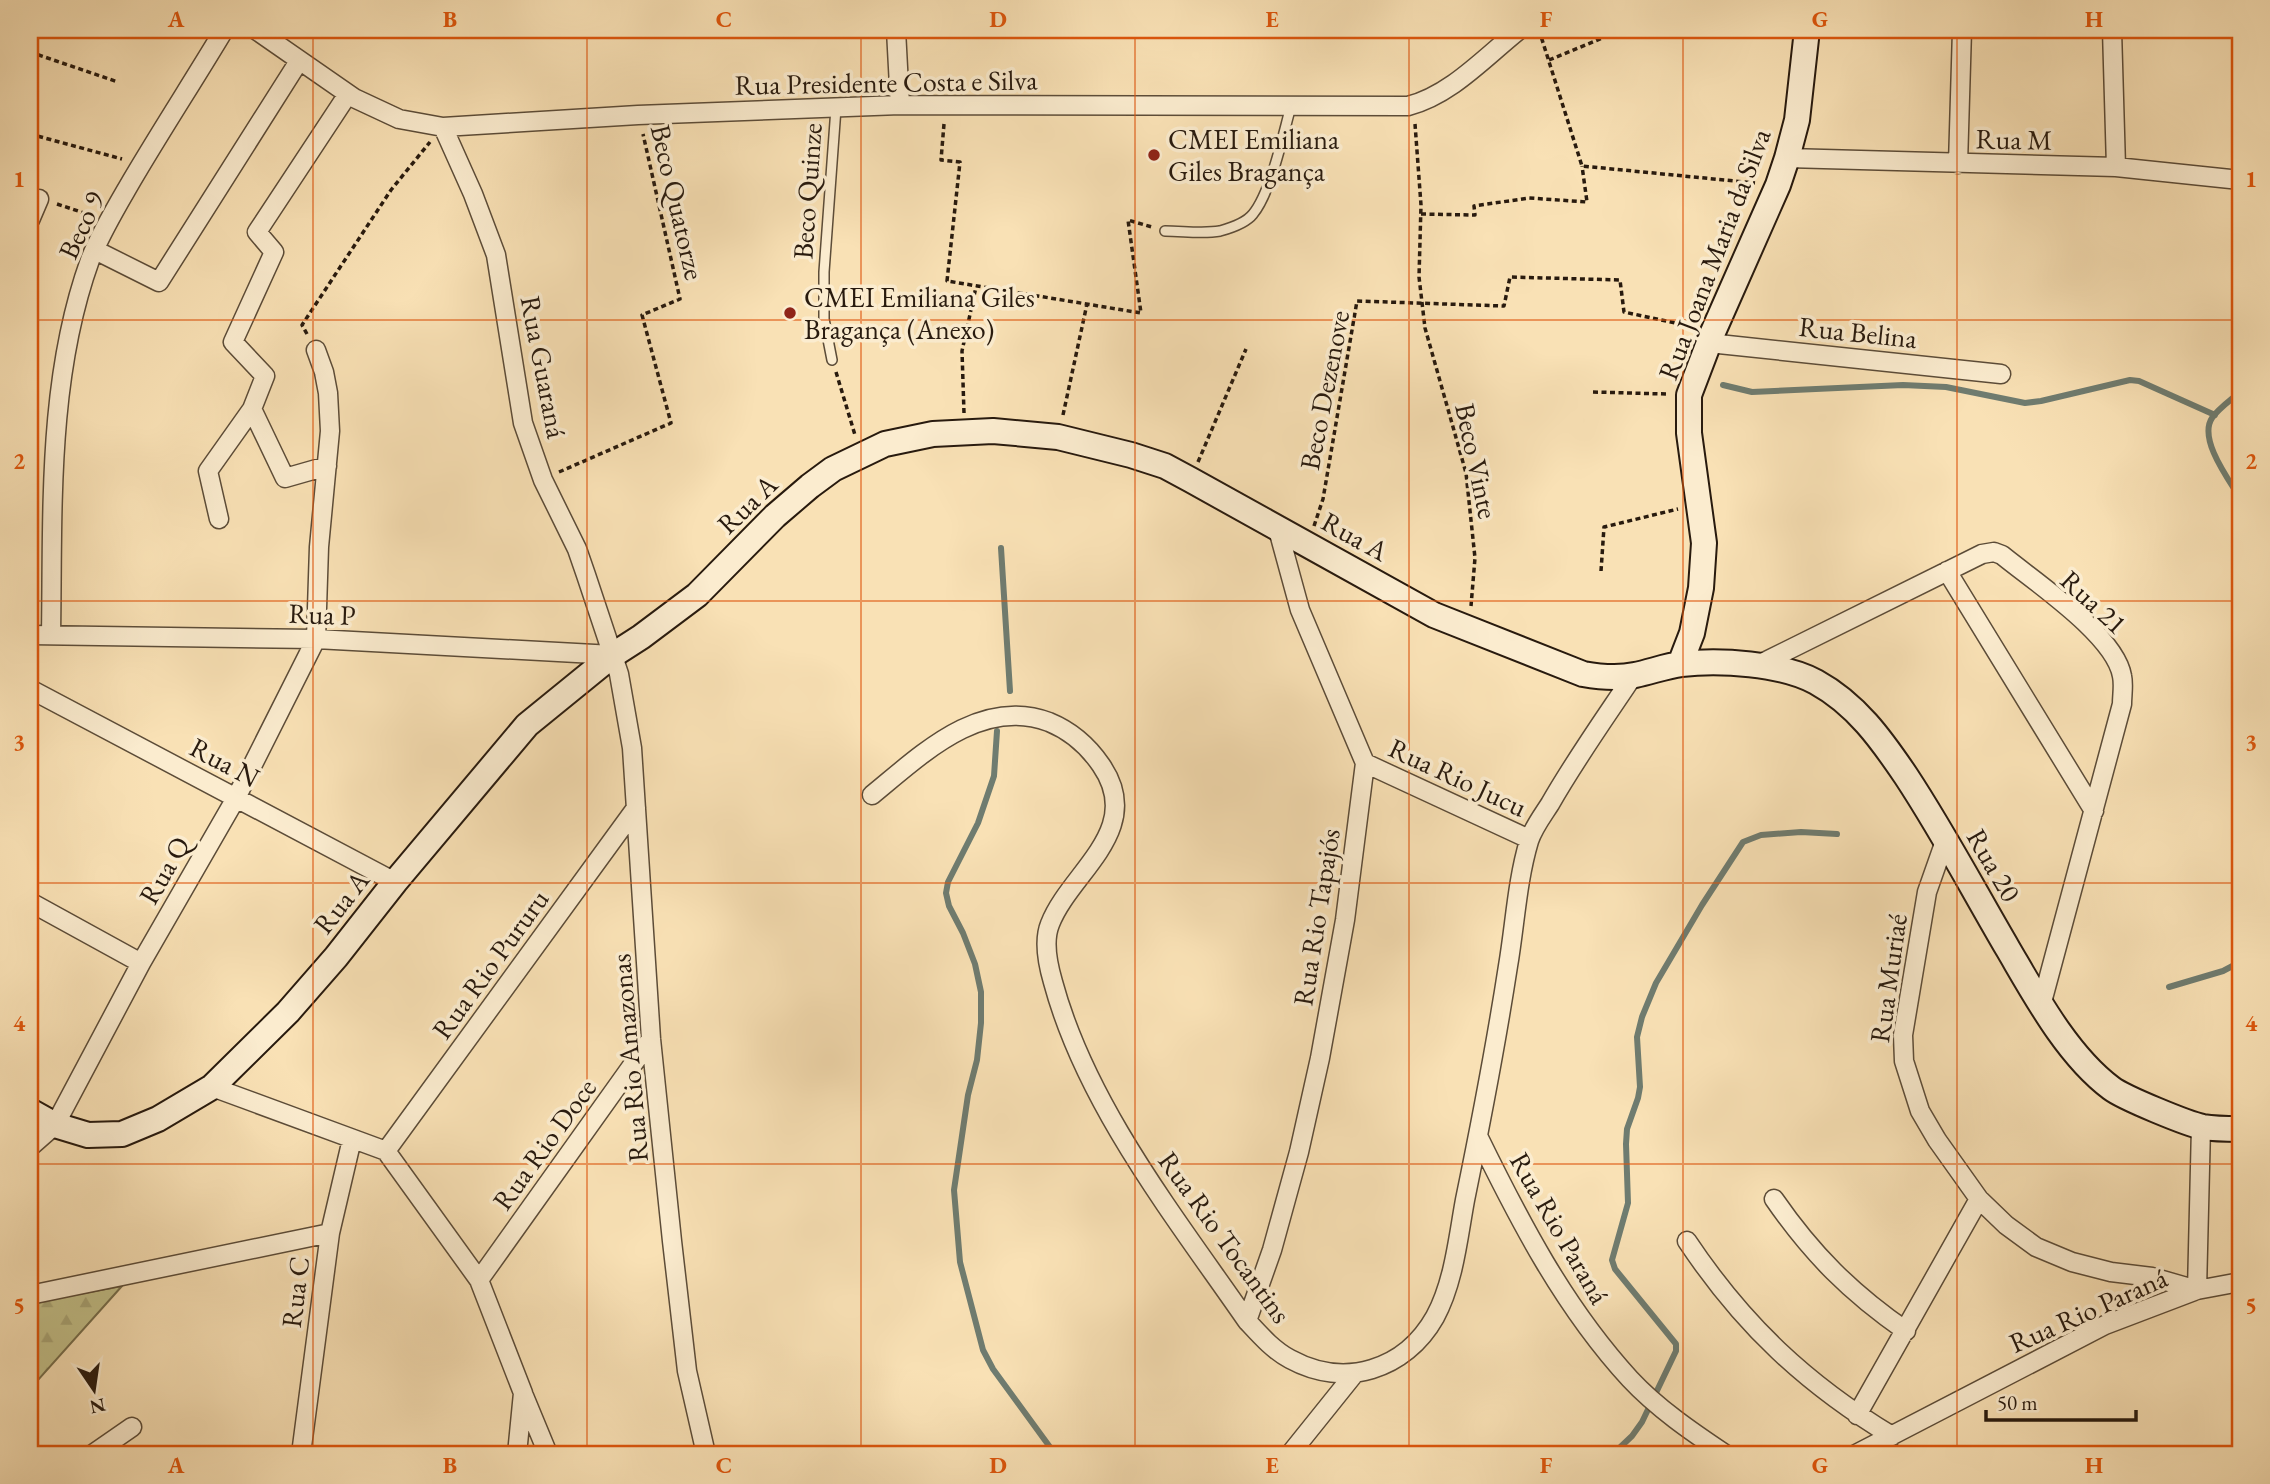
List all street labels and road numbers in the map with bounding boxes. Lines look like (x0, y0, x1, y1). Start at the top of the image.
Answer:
street label: Rua Presidente Costa e Silva (734, 61, 1039, 103)
street label: Rua M (1975, 120, 2053, 158)
street label: Beco Quatorze (643, 121, 713, 283)
street label: Beco Quinze (784, 122, 830, 260)
street label: Rua Joana Maria da Silva (1649, 122, 1779, 385)
street label: Beco 9 (50, 185, 112, 265)
street label: Rua Guaraná (513, 293, 576, 442)
street label: Beco Dezenove (1291, 307, 1357, 473)
street label: Rua Belina (1797, 308, 1920, 356)
street label: Beco Vinte (1447, 400, 1507, 522)
street label: Rua A (709, 466, 785, 542)
street label: Rua A (1315, 503, 1395, 569)
street label: Rua 21 (2053, 562, 2135, 642)
street label: Rua P (288, 595, 356, 633)
street label: Rua N (184, 729, 266, 795)
street label: Rua Rio Jucu (1383, 729, 1533, 825)
street label: Rua 20 (1959, 822, 2029, 908)
street label: Rua Q (130, 826, 200, 911)
street label: Rua Rio Tapajós (1284, 826, 1348, 1008)
street label: Rua A (305, 863, 377, 941)
street label: Rua Rio Pururu (424, 882, 556, 1046)
street label: Rua Muriaé (1861, 911, 1915, 1045)
street label: Rua Rio Amazonas (602, 952, 656, 1164)
street label: Rua Rio Doce (484, 1071, 604, 1217)
street label: Rua Rio Tocantins (1151, 1144, 1299, 1330)
street label: Rua Rio Paraná (1502, 1146, 1618, 1311)
street label: Rua C (273, 1254, 317, 1330)
street label: Rua Rio Paraná (2003, 1259, 2173, 1361)

